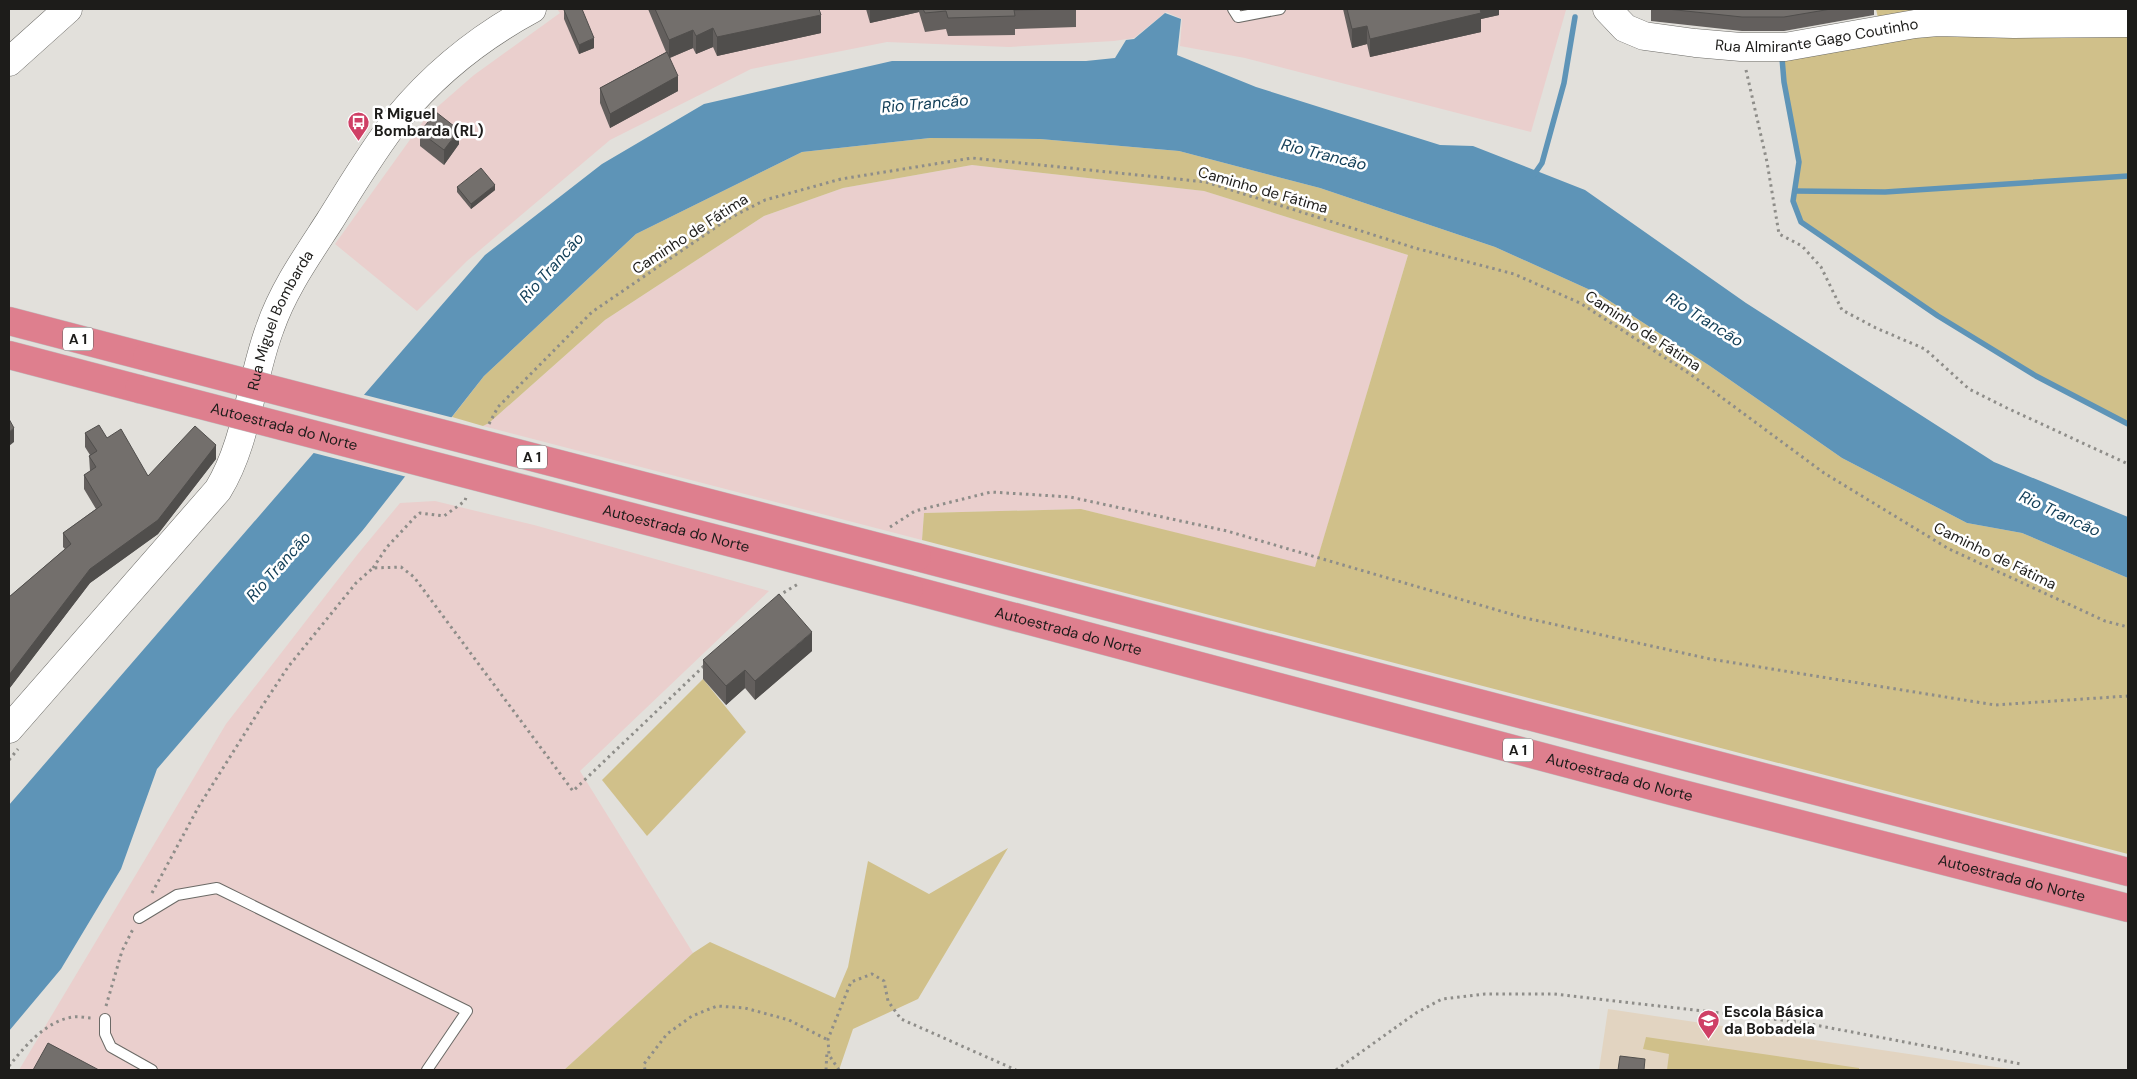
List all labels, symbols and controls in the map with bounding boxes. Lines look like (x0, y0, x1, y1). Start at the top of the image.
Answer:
street label: Rua Almirante Gago Coutinho (1714, 14, 1920, 57)
water label: Rio Trancão (881, 89, 969, 118)
place label: R Miguel Bombarda (RL) (374, 104, 484, 141)
bus stop icon: R Miguel Bombarda (RL) (346, 111, 370, 142)
water label: Rio Trancão (1279, 134, 1369, 175)
street label: Caminho de Fátima (1196, 162, 1330, 218)
street label: Caminho de Fátima (628, 189, 752, 279)
water label: Rio Trancão (514, 228, 588, 307)
street label: Rua Miguel Bombarda (243, 246, 318, 392)
street label: Caminho de Fátima (1581, 286, 1705, 376)
water label: Rio Trancão (1662, 287, 1747, 351)
road number: A 1 (63, 328, 93, 350)
street label: Autoestrada do Norte (208, 398, 360, 455)
road number: A 1 (517, 446, 547, 468)
water label: Rio Trancão (2016, 485, 2104, 541)
street label: Autoestrada do Norte (600, 500, 752, 557)
street label: Caminho de Fátima (1930, 518, 2060, 594)
water label: Rio Trancão (241, 527, 315, 606)
street label: Autoestrada do Norte (993, 602, 1144, 660)
road number: A 1 (1503, 738, 1533, 762)
street label: Autoestrada do Norte (1544, 748, 1695, 806)
street label: Autoestrada do Norte (1936, 850, 2087, 907)
place label: Escola Básica da Bobadela (1724, 1002, 1824, 1039)
school or university icon: Escola Básica da Bobadela (1696, 1009, 1720, 1040)

